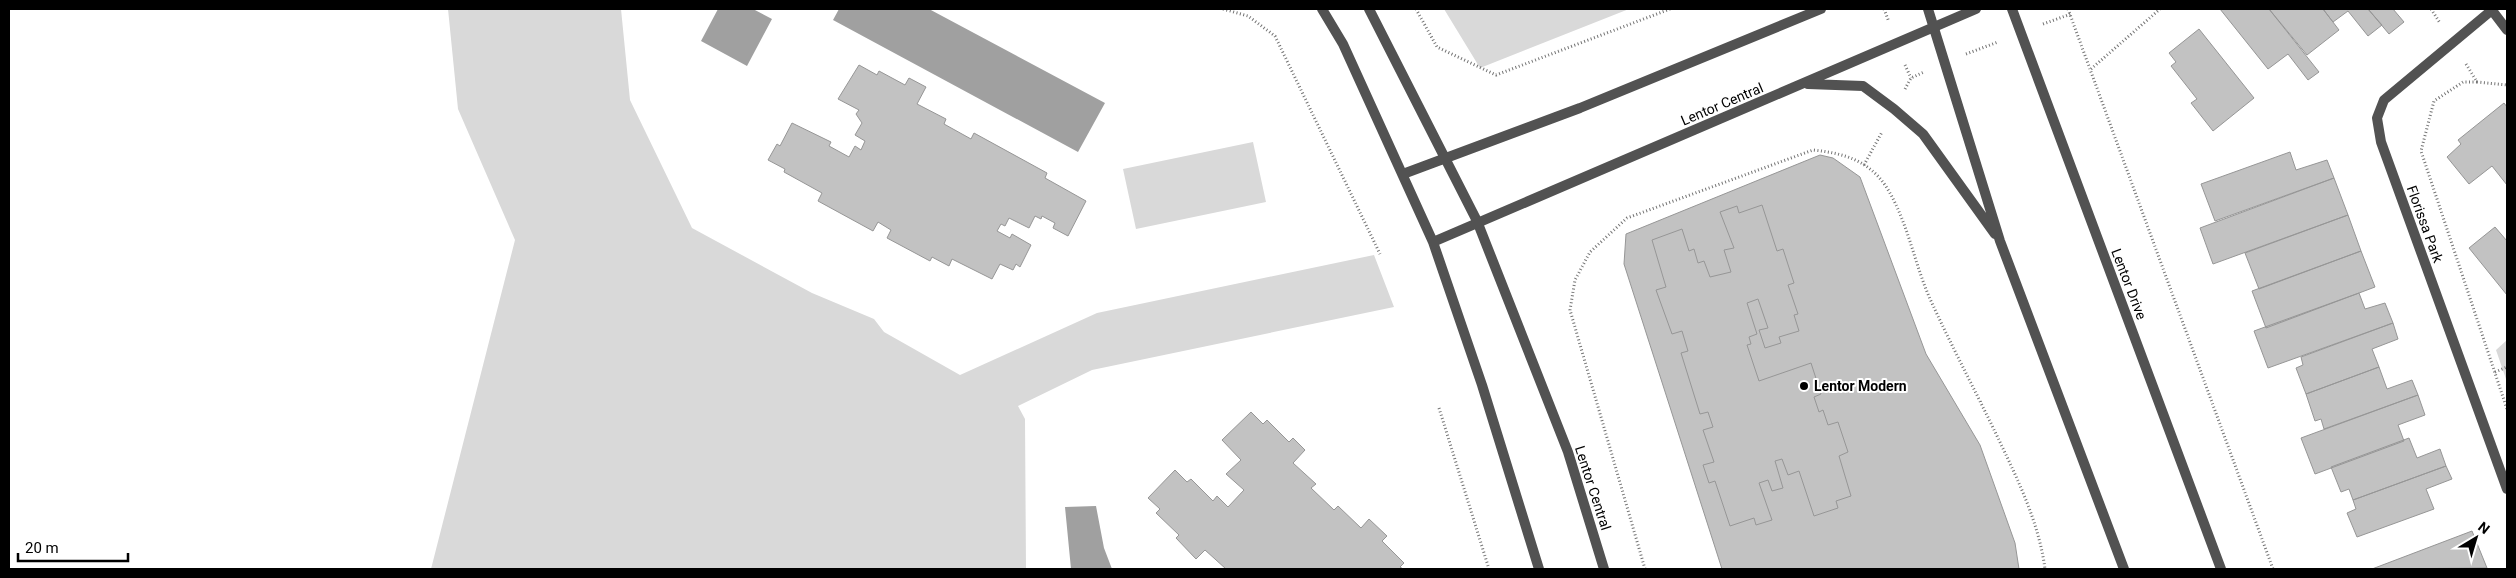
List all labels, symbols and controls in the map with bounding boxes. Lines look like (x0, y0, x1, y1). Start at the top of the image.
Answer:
street label: Lentor Central (1679, 80, 1765, 128)
street label: Florissa Park (2404, 183, 2447, 266)
street label: Lentor Drive (2108, 246, 2150, 322)
place label: Lentor Modern (1814, 378, 1907, 394)
marker: Lentor Modern (1798, 380, 1810, 392)
street label: Lentor Central (1572, 444, 1614, 532)
north arrow (2451, 513, 2501, 563)
text: N (2475, 518, 2493, 537)
scale bar (18, 530, 128, 562)
text: 20 m (25, 539, 59, 557)

